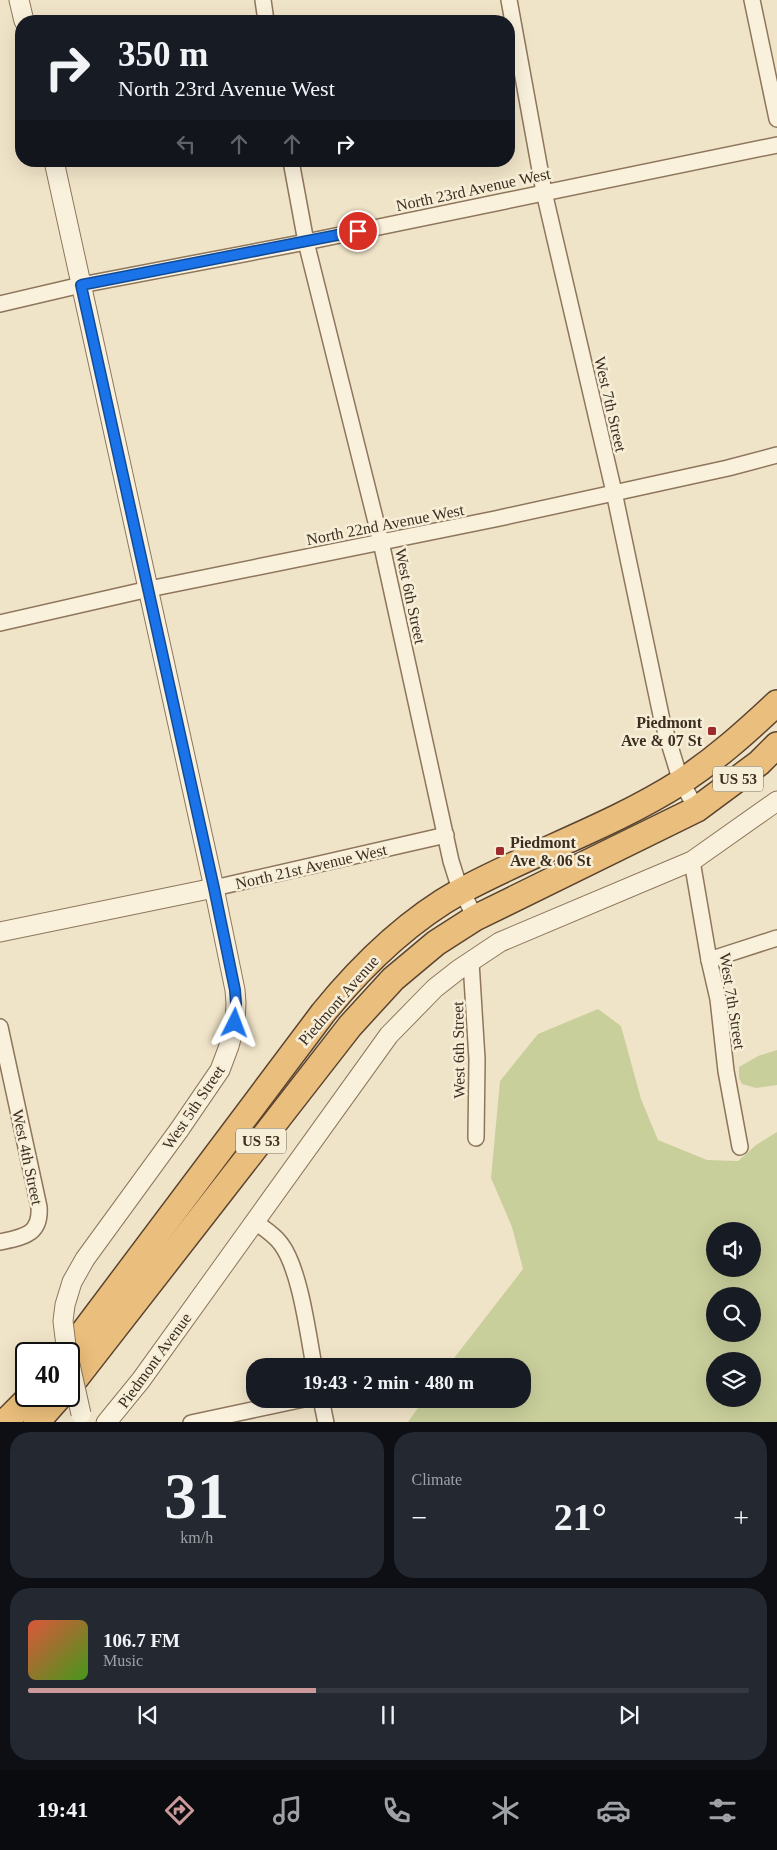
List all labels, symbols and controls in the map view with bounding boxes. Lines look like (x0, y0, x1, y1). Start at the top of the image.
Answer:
icon: right (35, 35, 100, 100)
text: 350 m (118, 35, 208, 74)
text: North 23rd Avenue West (118, 76, 335, 101)
icon: left (172, 130, 200, 158)
icon: ahead (225, 130, 253, 158)
icon: ahead (278, 130, 306, 158)
icon: right (331, 130, 359, 158)
street label: North 23rd Avenue West (394, 165, 553, 214)
pin (337, 210, 379, 252)
icon: arrive (344, 217, 372, 245)
street label: West 7th Street (591, 355, 630, 454)
street label: North 22nd Avenue West (305, 501, 466, 548)
street label: West 6th Street (392, 547, 429, 646)
place label: Piedmont Ave & 07 St (621, 714, 703, 749)
marker: Piedmont Ave & 07 St (706, 725, 718, 737)
road number: US 53 (713, 766, 763, 792)
place label: Piedmont Ave & 06 St (510, 834, 592, 869)
street label: North 21st Avenue West (234, 841, 389, 892)
marker: Piedmont Ave & 06 St (494, 845, 506, 857)
street label: Piedmont Avenue (295, 952, 382, 1049)
street label: West 7th Street (716, 952, 749, 1051)
position arrow (208, 996, 260, 1048)
street label: West 6th Street (449, 1001, 468, 1099)
street label: West 5th Street (159, 1062, 228, 1152)
street label: West 4th Street (9, 1108, 46, 1207)
road number: US 53 (236, 1128, 286, 1154)
map controls (706, 1222, 761, 1407)
button: sound (706, 1222, 761, 1277)
button: search (706, 1287, 761, 1342)
street label: Piedmont Avenue (114, 1310, 195, 1411)
speed limit sign: 40 (15, 1342, 80, 1407)
button: layers (706, 1352, 761, 1407)
text: 19:43 · 2 min · 480 m (303, 1372, 474, 1393)
text: 31 (164, 1460, 229, 1532)
text: Climate (412, 1471, 462, 1488)
text: 21° (554, 1496, 607, 1538)
text: − (412, 1502, 427, 1533)
text: + (733, 1502, 749, 1533)
text: km/h (180, 1529, 213, 1546)
text: 106.7 FM (103, 1630, 180, 1651)
text: Music (103, 1652, 143, 1669)
icon: previous (134, 1701, 162, 1729)
icon: pause (374, 1701, 402, 1729)
icon: next (615, 1701, 643, 1729)
icon: directions (162, 1793, 197, 1828)
icon: music (270, 1793, 305, 1828)
icon: phone (379, 1793, 414, 1828)
icon: climate (488, 1793, 523, 1828)
icon: car (596, 1793, 631, 1828)
icon: filters (705, 1793, 740, 1828)
text: 19:41 (37, 1797, 88, 1822)

